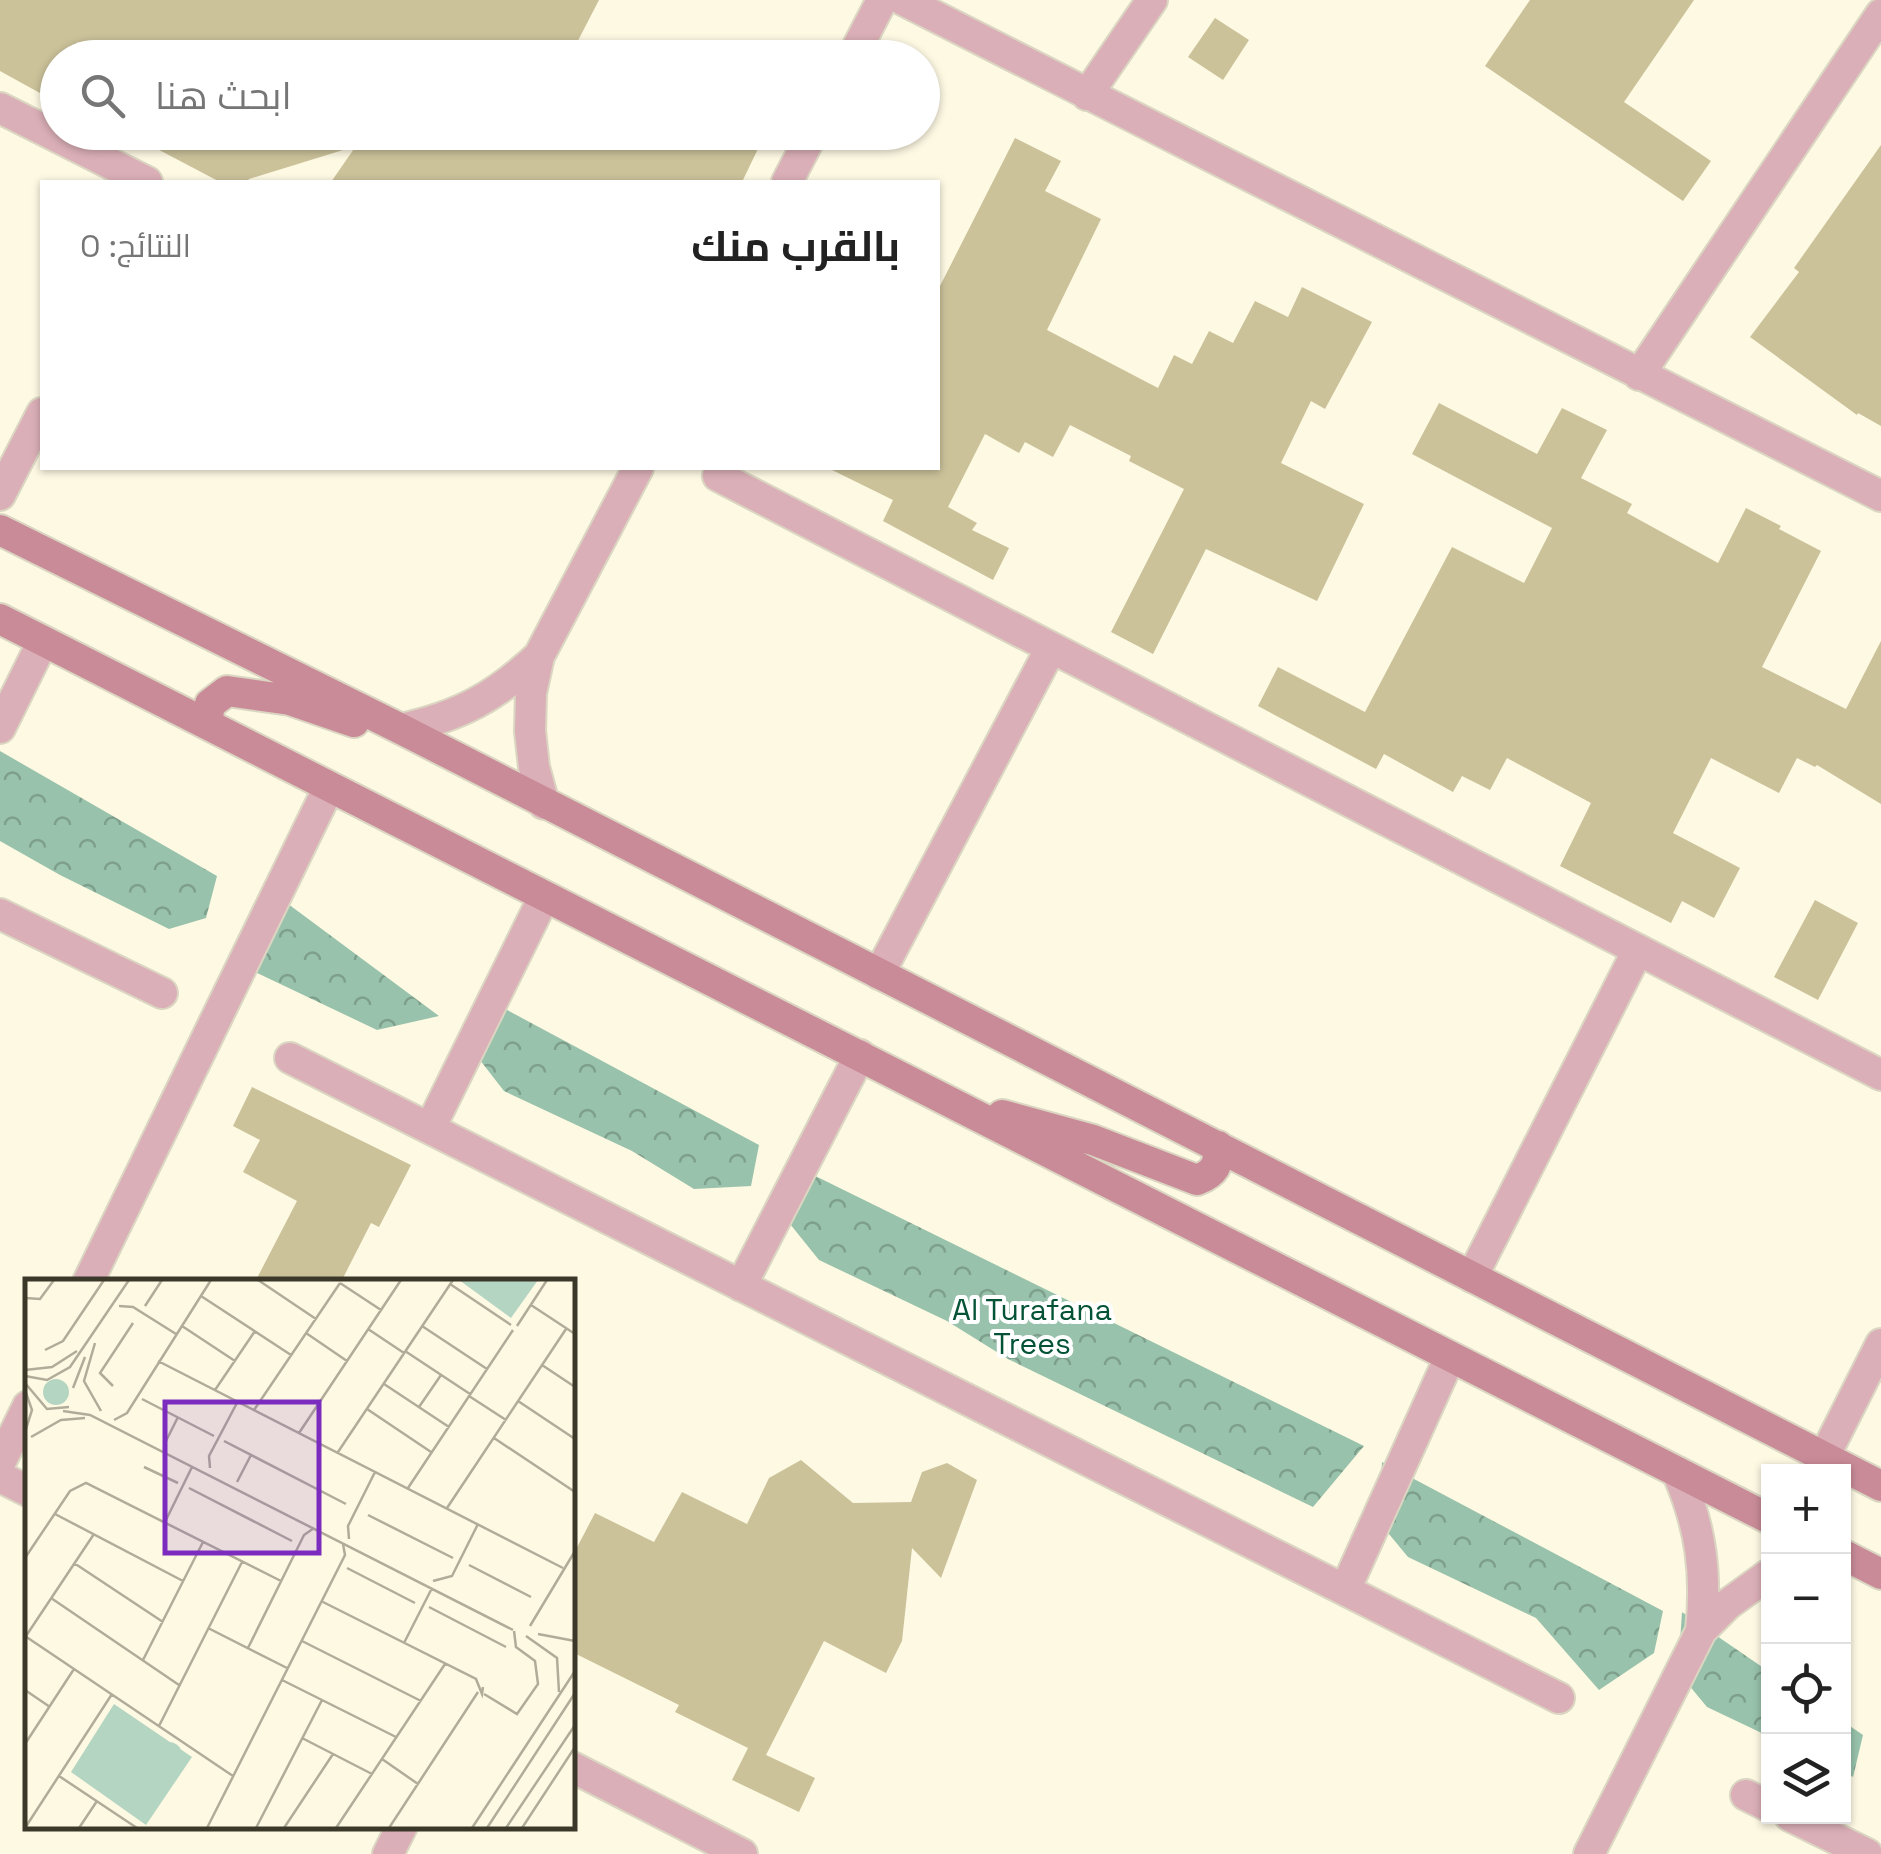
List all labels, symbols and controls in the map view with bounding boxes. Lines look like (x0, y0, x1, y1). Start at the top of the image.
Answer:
search box (40, 40, 940, 150)
icon: search (75, 68, 130, 123)
text: ابحث هنا (155, 72, 292, 120)
text: بالقرب منك (691, 220, 900, 273)
text: النتائج: 0 (80, 226, 191, 266)
inset map (25, 1279, 575, 1829)
park label: Al Turafana Trees (952, 1290, 1112, 1363)
map controls (1761, 1464, 1851, 1824)
button: + (1761, 1464, 1851, 1554)
button: − (1761, 1554, 1851, 1644)
button: locate (1761, 1644, 1851, 1734)
button: layers (1761, 1734, 1851, 1824)

